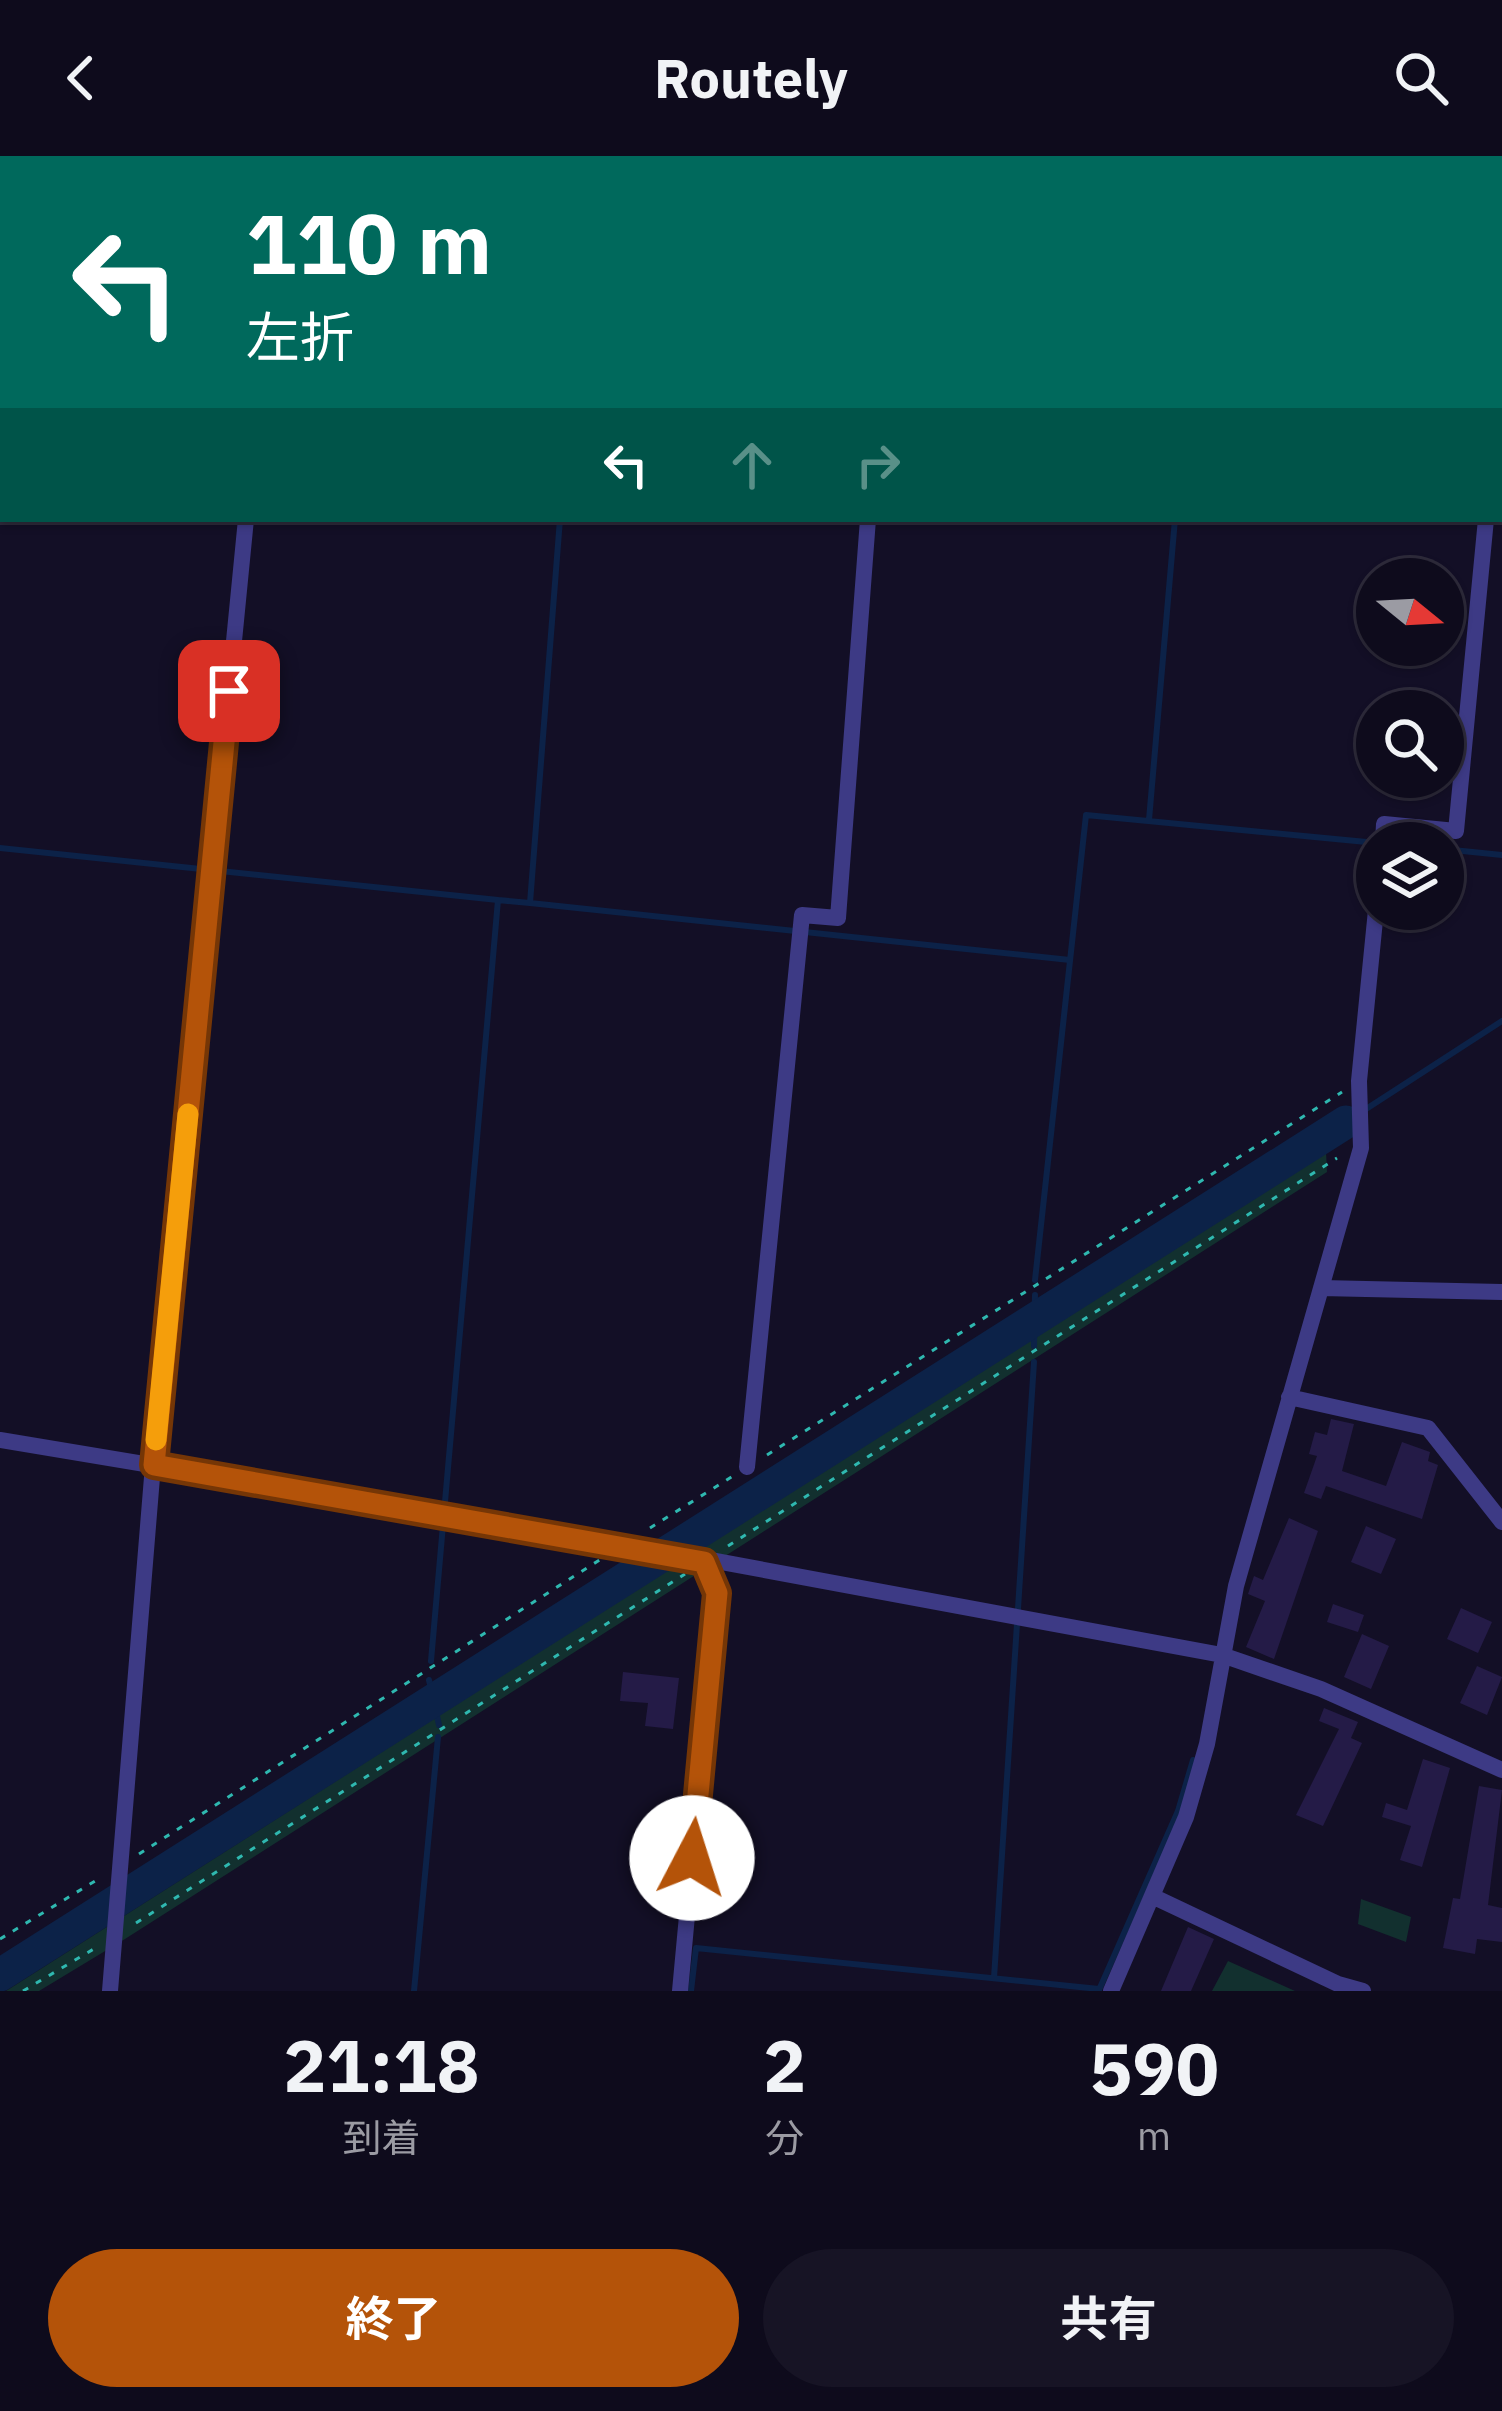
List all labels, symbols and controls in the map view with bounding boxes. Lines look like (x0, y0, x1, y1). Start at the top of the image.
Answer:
text: Routely (654, 43, 848, 113)
icon: back (48, 45, 114, 111)
icon: search (1388, 45, 1454, 111)
text: 110 m (246, 188, 492, 297)
icon: left (48, 204, 204, 360)
text: 左折 (246, 302, 354, 372)
icon: left (593, 432, 659, 498)
icon: ahead (719, 432, 785, 498)
icon: right (845, 432, 911, 498)
north arrow (1356, 558, 1464, 666)
map controls (1356, 558, 1464, 930)
pin (178, 640, 280, 742)
icon: arrive (196, 658, 262, 724)
button: search (1356, 690, 1464, 798)
button: layers (1356, 822, 1464, 930)
position arrow (629, 1795, 755, 1921)
text: 21:18 (283, 2018, 480, 2112)
text: 2 (763, 2018, 806, 2112)
text: 590 (1089, 2021, 1219, 2115)
text: m (1137, 2110, 1171, 2161)
text: 到着 (342, 2112, 420, 2163)
text: 分 (765, 2112, 804, 2163)
button: 終了 (48, 2249, 739, 2387)
button: 共有 (763, 2249, 1454, 2387)

